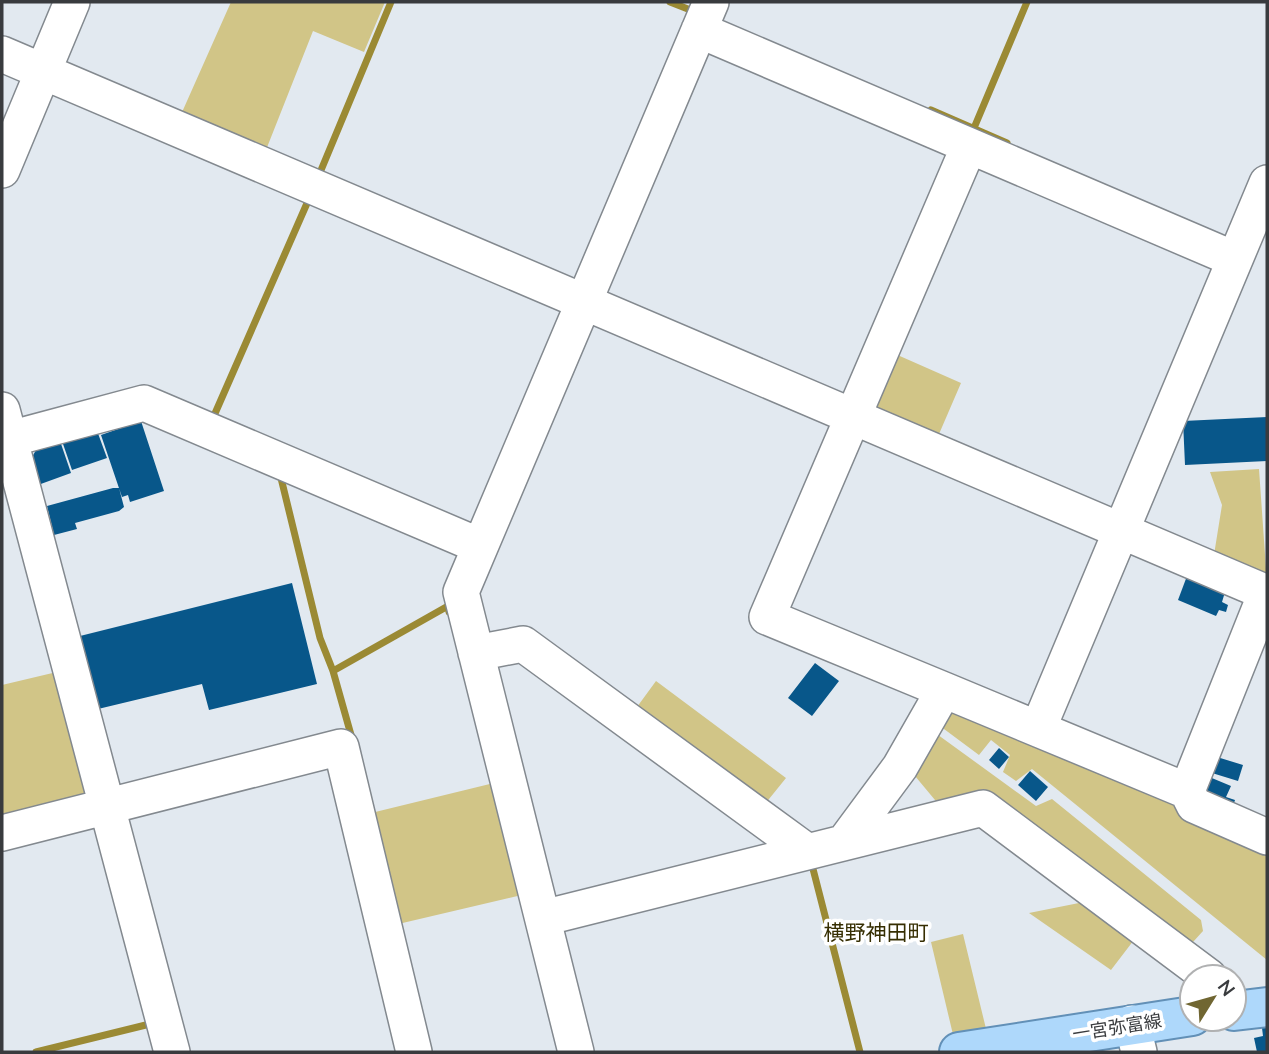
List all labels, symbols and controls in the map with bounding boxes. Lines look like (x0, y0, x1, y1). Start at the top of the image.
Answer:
district label: 横野神田町 (824, 919, 929, 945)
north arrow (1178, 963, 1248, 1033)
text: N (1213, 975, 1240, 1001)
street label: 一宮弥富線 (1071, 1009, 1163, 1045)

